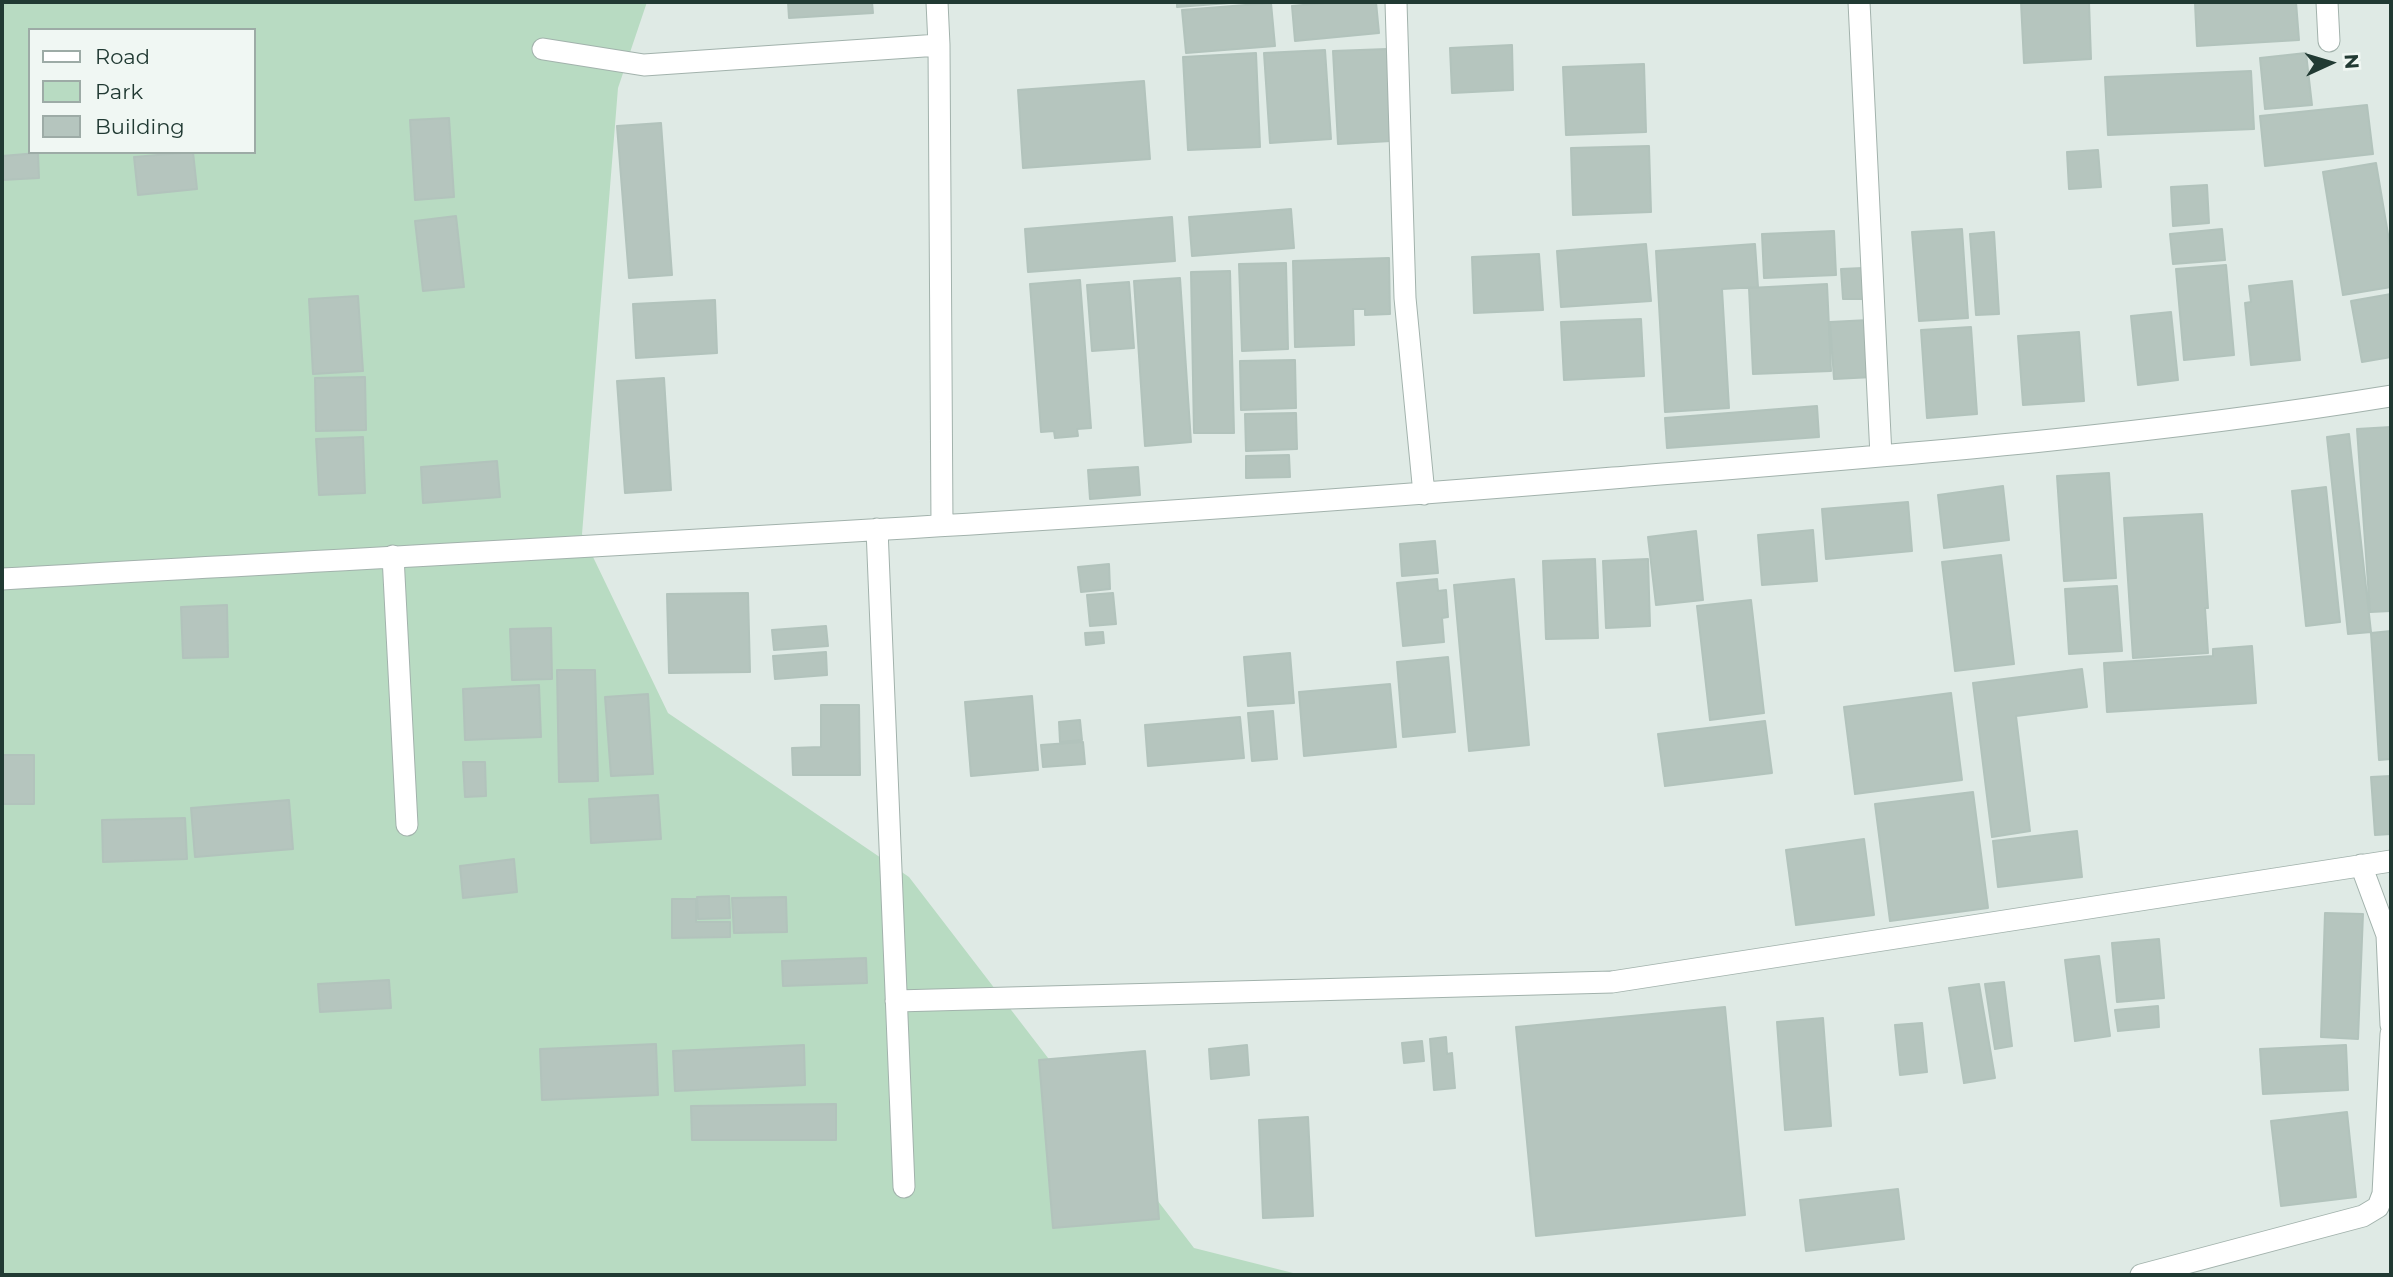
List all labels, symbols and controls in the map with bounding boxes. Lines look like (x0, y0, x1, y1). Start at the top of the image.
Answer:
legend (28, 28, 256, 154)
north arrow (2295, 28, 2365, 98)
text: Road (95, 44, 150, 69)
text: N (2339, 53, 2363, 70)
text: Park (95, 79, 143, 104)
text: Building (95, 114, 185, 139)

